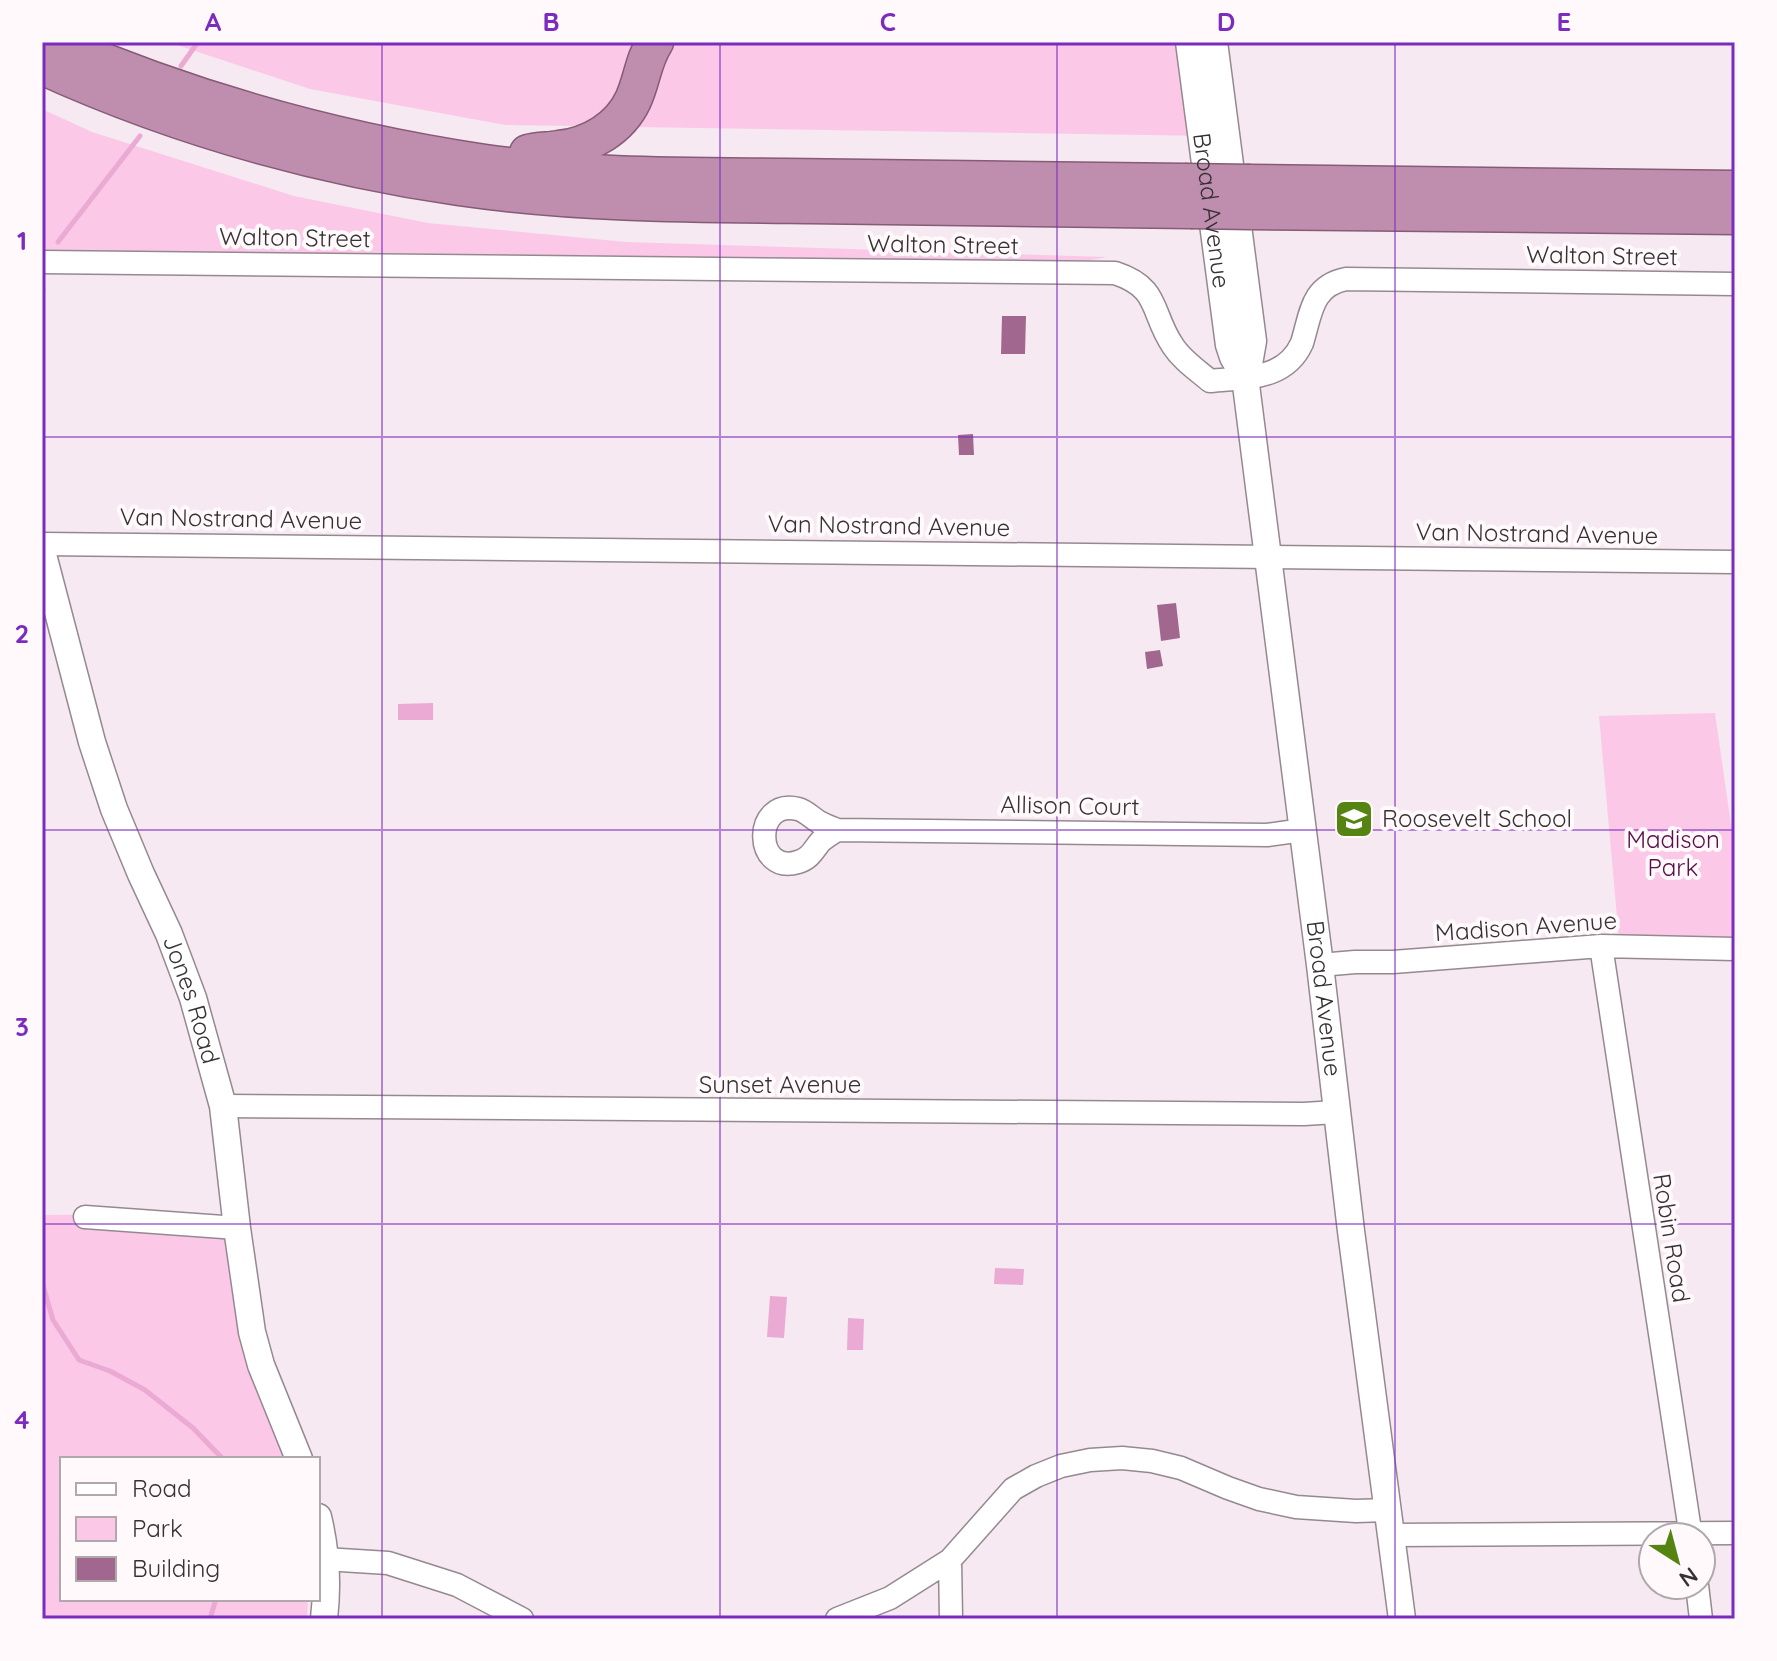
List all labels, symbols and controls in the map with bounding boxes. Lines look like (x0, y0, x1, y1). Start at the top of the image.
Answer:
text: A (205, 5, 222, 38)
text: B (542, 5, 560, 38)
text: C (880, 5, 896, 38)
text: D (1217, 5, 1235, 38)
text: E (1557, 5, 1571, 38)
street label: Broad Avenue (1187, 131, 1237, 290)
street label: Walton Street (219, 221, 371, 253)
text: 1 (17, 224, 27, 257)
street label: Walton Street (867, 228, 1019, 260)
street label: Walton Street (1526, 239, 1678, 271)
street label: Van Nostrand Avenue (120, 501, 363, 535)
street label: Van Nostrand Avenue (768, 508, 1011, 542)
street label: Van Nostrand Avenue (1416, 516, 1659, 550)
text: 2 (15, 617, 29, 650)
street label: Allison Court (1000, 789, 1140, 821)
school or university icon: Roosevelt School (1333, 798, 1375, 840)
place label: Roosevelt School (1382, 803, 1572, 833)
park label: Madison Park (1626, 824, 1720, 882)
street label: Madison Avenue (1434, 905, 1618, 947)
street label: Broad Avenue (1300, 919, 1349, 1078)
street label: Jones Road (157, 931, 227, 1067)
text: 3 (15, 1010, 29, 1043)
street label: Sunset Avenue (699, 1069, 861, 1099)
street label: Robin Road (1647, 1171, 1697, 1304)
text: 4 (14, 1403, 30, 1436)
legend (60, 1457, 320, 1601)
text: Road (132, 1473, 192, 1503)
text: Park (132, 1513, 183, 1543)
north arrow (1637, 1521, 1717, 1601)
text: Building (132, 1553, 220, 1583)
text: N (1674, 1561, 1704, 1593)

